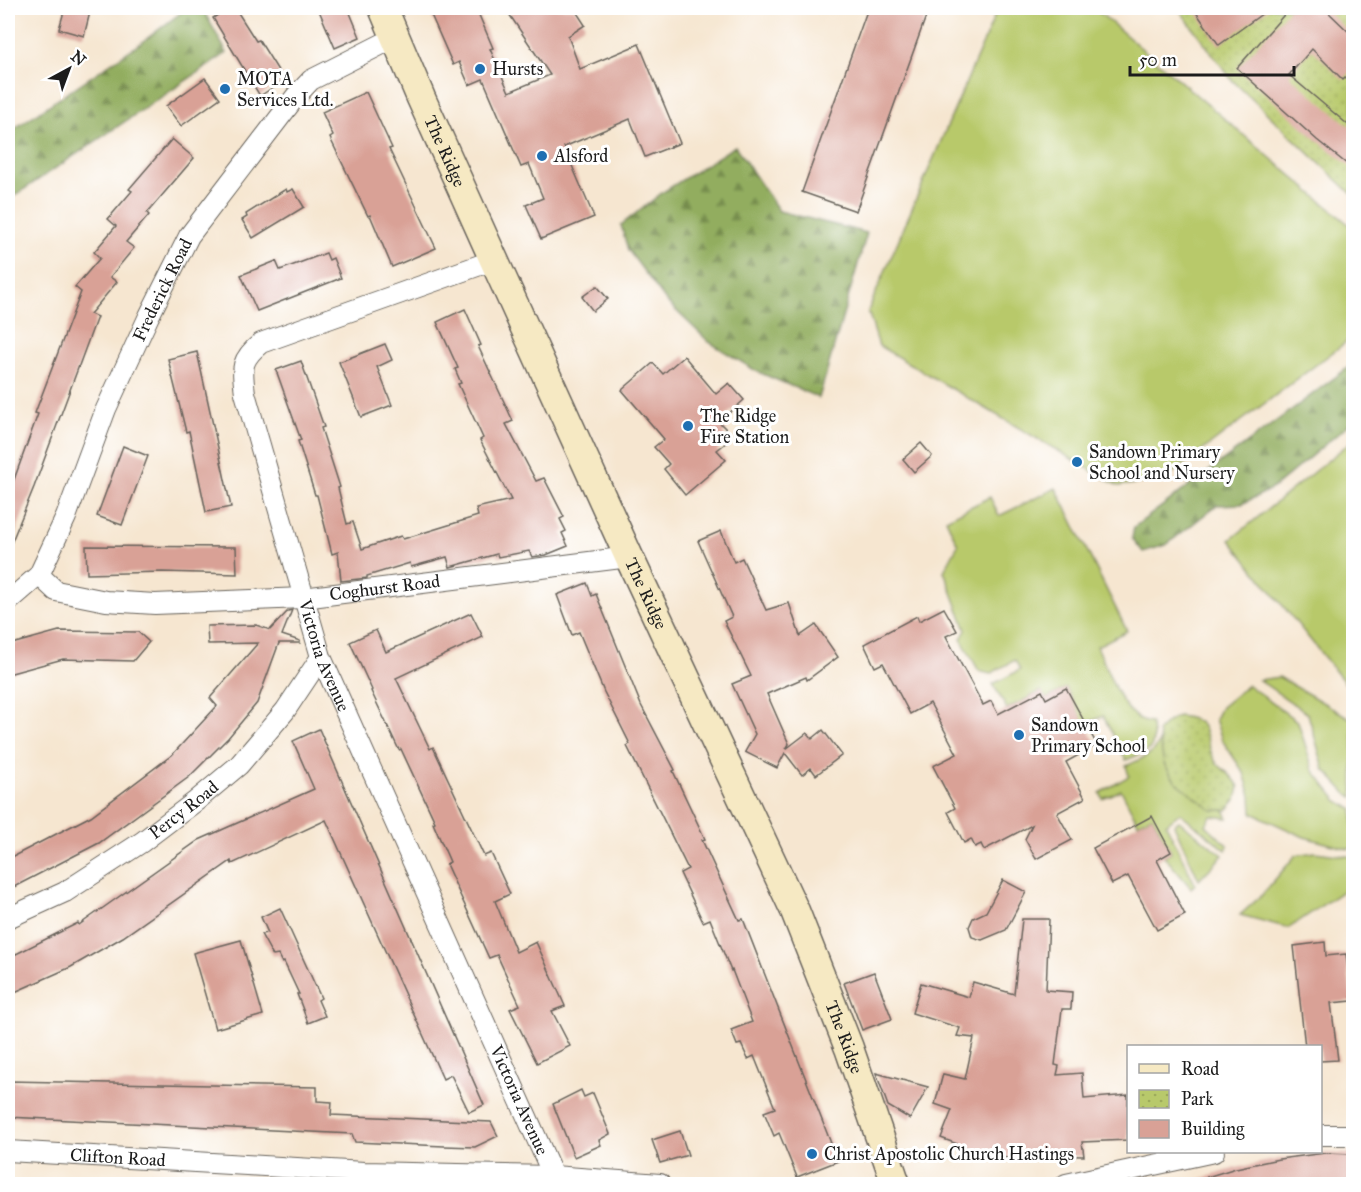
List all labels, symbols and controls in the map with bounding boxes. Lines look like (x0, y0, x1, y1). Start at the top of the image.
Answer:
north arrow (39, 39, 99, 99)
scale bar (1130, 39, 1294, 77)
text: N (67, 46, 90, 70)
text: 50 m (1139, 49, 1177, 71)
place label: Hursts (492, 58, 543, 80)
marker: Hursts (473, 62, 487, 76)
place label: MOTA Services Ltd. (237, 68, 333, 111)
marker: MOTA Services Ltd. (218, 82, 232, 96)
street label: The Ridge (419, 112, 471, 190)
place label: Alsford (553, 145, 608, 167)
marker: Alsford (535, 149, 549, 163)
street label: Frederick Road (128, 235, 197, 345)
place label: The Ridge Fire Station (700, 405, 789, 448)
marker: The Ridge Fire Station (681, 419, 695, 433)
place label: Sandown Primary School and Nursery (1089, 441, 1235, 484)
marker: Sandown Primary School and Nursery (1070, 455, 1084, 469)
street label: The Ridge (620, 554, 672, 633)
street label: Coghurst Road (328, 570, 441, 606)
street label: Victoria Avenue (294, 596, 355, 715)
place label: Sandown Primary School (1031, 714, 1146, 757)
marker: Sandown Primary School (1012, 728, 1026, 742)
street label: Percy Road (144, 776, 223, 844)
street label: The Ridge (820, 997, 868, 1076)
street label: Victoria Avenue (485, 1041, 554, 1158)
legend (1127, 1045, 1322, 1153)
text: Road (1181, 1058, 1219, 1080)
text: Park (1181, 1088, 1214, 1110)
text: Building (1181, 1118, 1245, 1141)
place label: Christ Apostolic Church Hastings (824, 1143, 1074, 1166)
street label: Clifton Road (69, 1144, 166, 1171)
marker: Christ Apostolic Church Hastings (805, 1147, 819, 1161)

